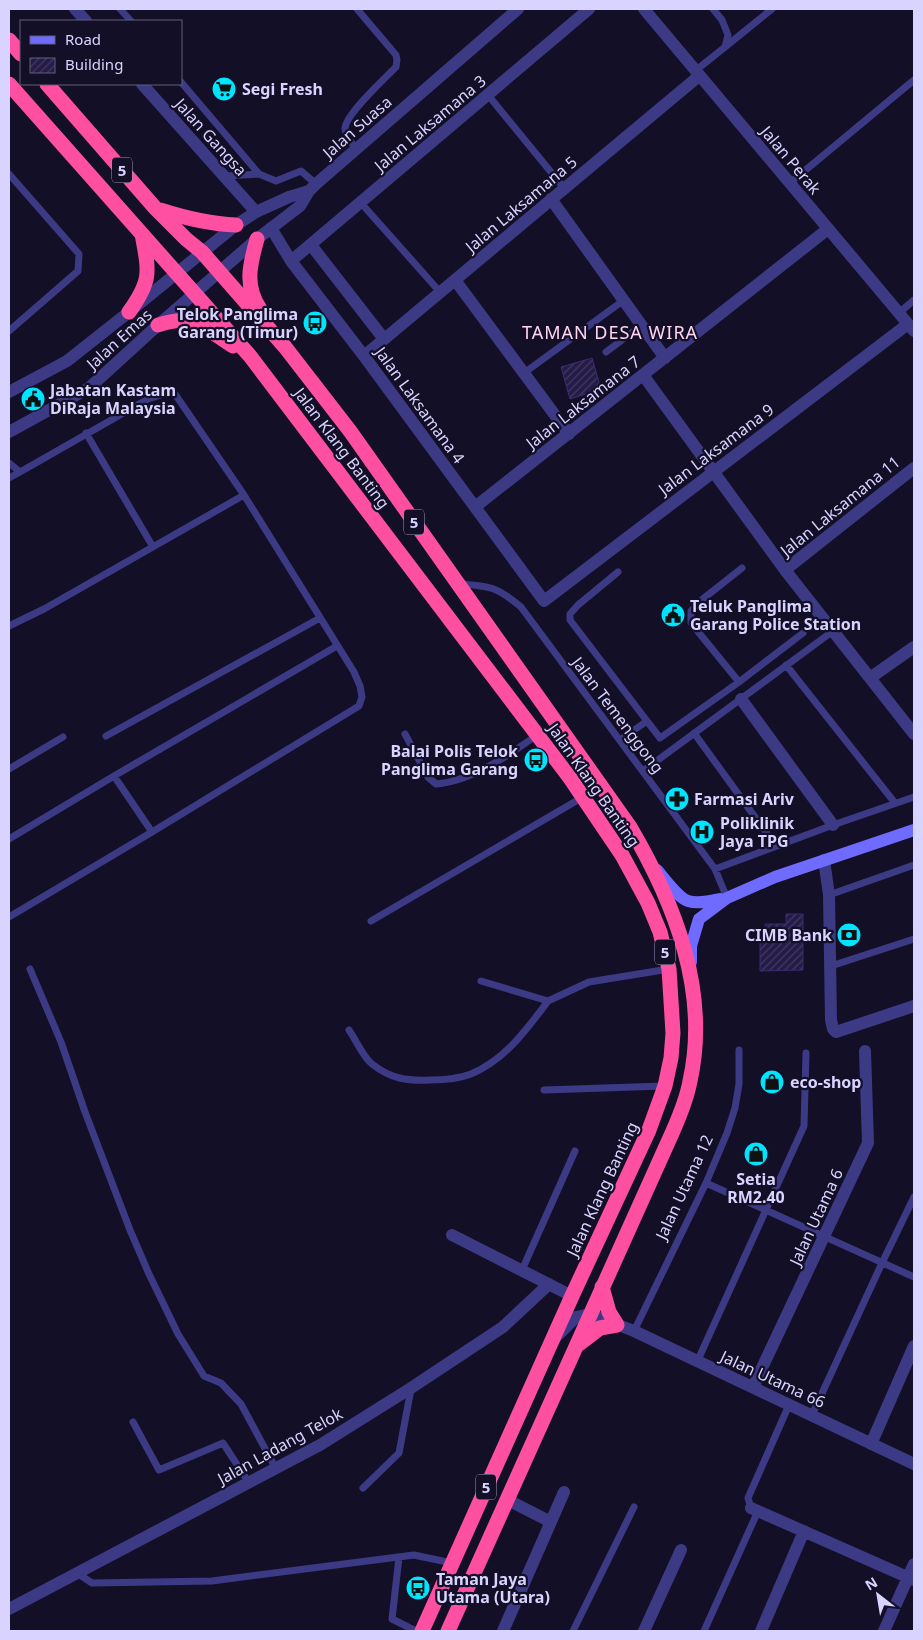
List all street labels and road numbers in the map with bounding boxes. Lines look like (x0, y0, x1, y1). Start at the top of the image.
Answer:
street label: Jalan Laksamana 3 (368, 70, 490, 177)
street label: Jalan Suasa (316, 91, 396, 164)
street label: Jalan Gangsa (169, 92, 252, 181)
street label: Jalan Perak (755, 120, 826, 199)
street label: Jalan Laksamana 5 (459, 151, 581, 258)
road number: 5 (112, 158, 132, 182)
street label: Jalan Emas (80, 304, 156, 376)
street label: Jalan Laksamana 4 (369, 341, 470, 468)
street label: Jalan Laksamana 7 (520, 350, 645, 455)
street label: Jalan Klang Banting (288, 381, 395, 513)
street label: Jalan Laksamana 9 (652, 398, 778, 501)
street label: Jalan Laksamana 11 (774, 451, 905, 562)
road number: 5 (404, 510, 424, 534)
street label: Jalan Temenggong (566, 651, 669, 778)
street label: Jalan Klang Banting (542, 717, 645, 851)
road number: 5 (655, 940, 675, 964)
street label: Jalan Klang Banting (560, 1118, 643, 1262)
street label: Jalan Utama 12 (649, 1131, 718, 1245)
street label: Jalan Utama 6 (783, 1165, 848, 1271)
street label: Jalan Utama 66 (715, 1344, 829, 1413)
street label: Jalan Ladang Telok (212, 1402, 347, 1490)
road number: 5 (476, 1474, 496, 1500)

